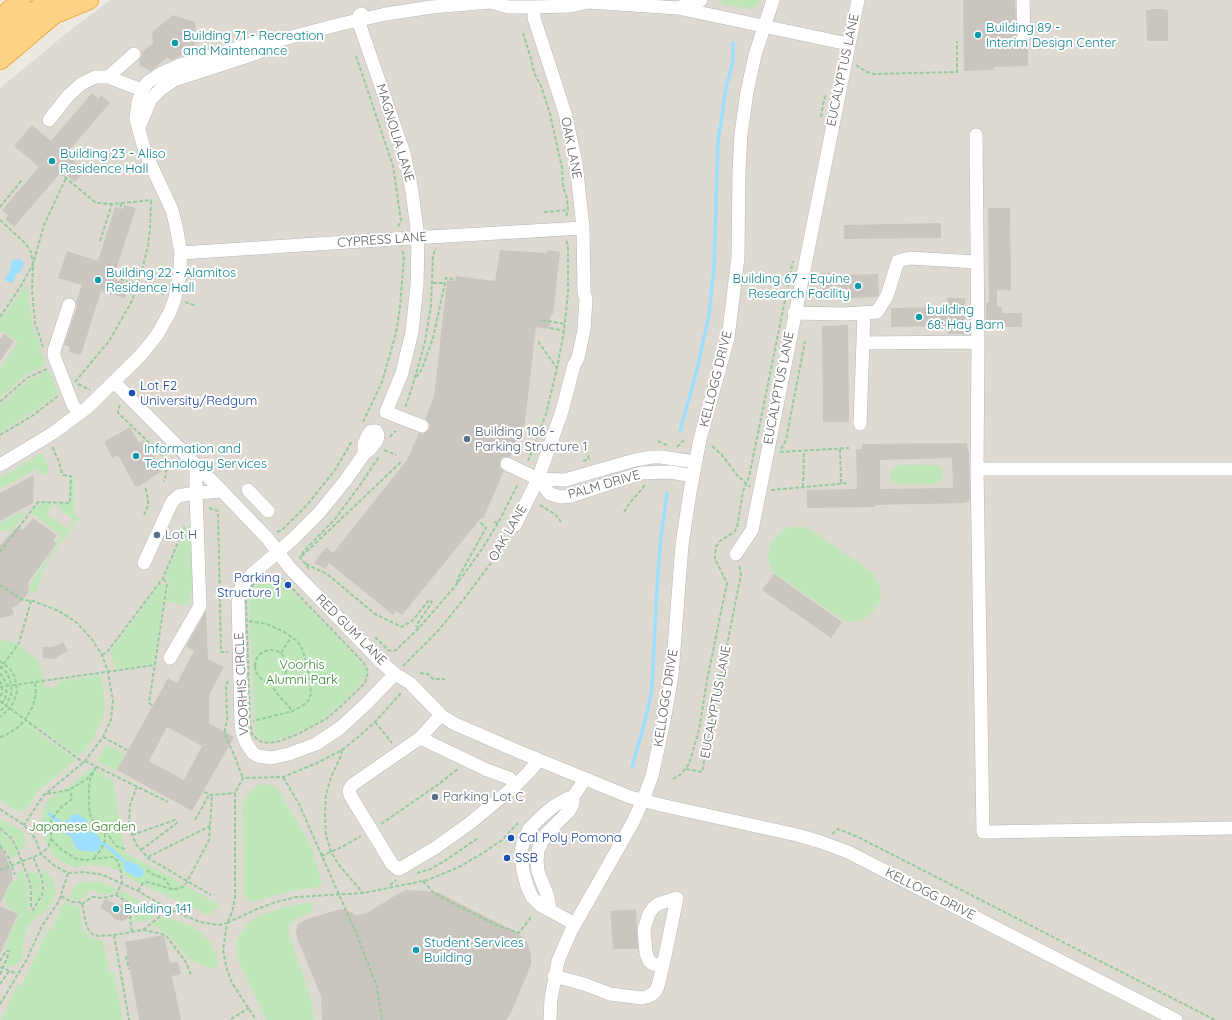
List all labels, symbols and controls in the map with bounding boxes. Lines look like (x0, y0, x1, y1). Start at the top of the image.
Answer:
street label: EUCALYPTUS LANE (823, 12, 863, 128)
place label: Building 89 - Interim Design Center (986, 20, 1117, 51)
place label: Building 71 - Recreation and Maintenance (183, 28, 324, 59)
marker: Building 89 - Interim Design Center (973, 30, 983, 40)
marker: Building 71 - Recreation and Maintenance (170, 38, 180, 48)
street label: MAGNOLIA LANE (373, 82, 417, 184)
street label: OAK LANE (557, 116, 585, 180)
place label: Building 23 - Aliso Residence Hall (60, 146, 166, 177)
marker: Building 23 - Aliso Residence Hall (47, 156, 57, 166)
street label: CYPRESS LANE (337, 229, 427, 251)
place label: Building 22 - Alamitos Residence Hall (106, 265, 236, 296)
place label: Building 67 - Equine Research Facility (733, 271, 850, 302)
marker: Building 22 - Alamitos Residence Hall (93, 275, 103, 285)
marker: Building 67 - Equine Research Facility (853, 281, 863, 291)
place label: building 68: Hay Barn (927, 302, 1004, 333)
marker: building 68: Hay Barn (914, 312, 924, 322)
street label: KELLOGG DRIVE (696, 329, 736, 429)
street label: EUCALYPTUS LANE (760, 330, 798, 446)
place label: Lot F2 University/Redgum (140, 378, 257, 409)
marker: Lot F2 University/Redgum (127, 388, 137, 398)
place label: Building 106 - Parking Structure 1 (475, 424, 588, 455)
marker: Building 106 - Parking Structure 1 (462, 434, 472, 444)
place label: Information and Technology Services (144, 441, 267, 472)
marker: Information and Technology Services (131, 451, 141, 461)
street label: PALM DRIVE (566, 467, 642, 503)
street label: OAK LANE (486, 502, 530, 564)
place label: Lot H (165, 527, 197, 543)
marker: Lot H (152, 530, 162, 540)
place label: Parking Structure 1 (217, 570, 280, 601)
marker: Parking Structure 1 (283, 580, 293, 590)
street label: RED GUM LANE (312, 591, 390, 669)
street label: VOORHIS CIRCLE (231, 632, 253, 736)
street label: EUCALYPTUS LANE (697, 644, 735, 760)
street label: KELLOGG DRIVE (651, 648, 681, 748)
park label: Voorhis Alumni Park (266, 657, 338, 688)
place label: Parking Lot C (443, 789, 524, 805)
marker: Parking Lot C (430, 792, 440, 802)
park label: Japanese Garden (28, 819, 136, 835)
place label: Cal Poly Pomona (519, 830, 622, 846)
marker: Cal Poly Pomona (506, 833, 516, 843)
place label: SSB (515, 850, 538, 866)
marker: SSB (502, 853, 512, 863)
street label: KELLOGG DRIVE (882, 865, 978, 923)
place label: Building 141 (124, 901, 192, 917)
marker: Building 141 (111, 904, 121, 914)
place label: Student Services Building (424, 935, 524, 966)
marker: Student Services Building (411, 945, 421, 955)

